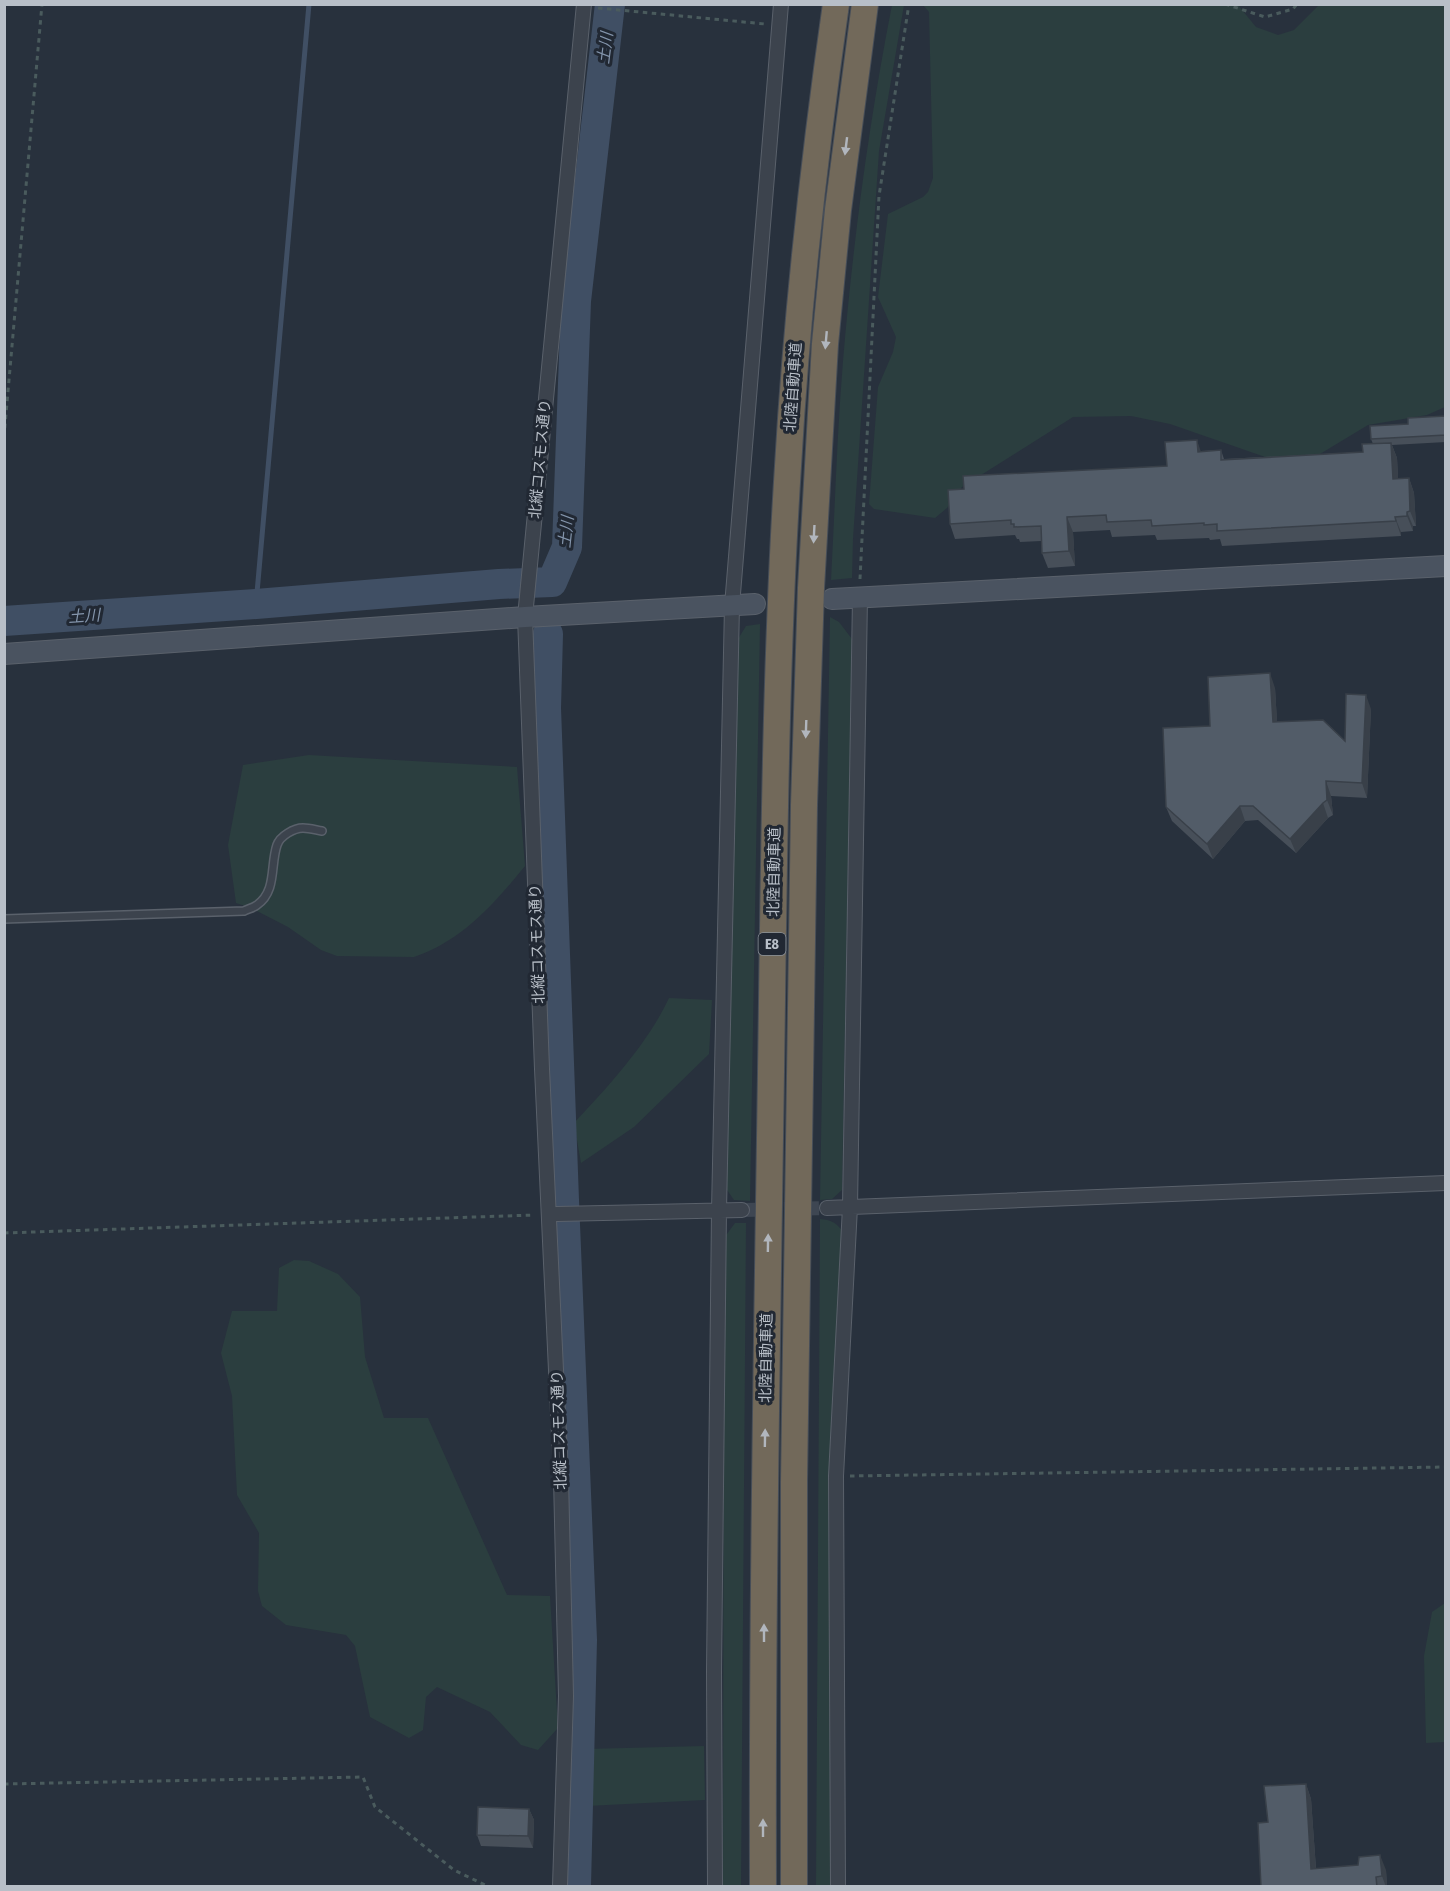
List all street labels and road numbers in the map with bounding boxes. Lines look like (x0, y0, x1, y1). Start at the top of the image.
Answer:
street label: 北陸自動車道 (781, 341, 805, 433)
street label: 北縦コスモス通り (526, 398, 554, 520)
street label: 北陸自動車道 (764, 827, 784, 917)
street label: 北縦コスモス通り (526, 884, 548, 1004)
road number: E8 (758, 933, 786, 955)
street label: 北陸自動車道 (756, 1313, 776, 1403)
street label: 北縦コスモス通り (548, 1370, 570, 1490)

